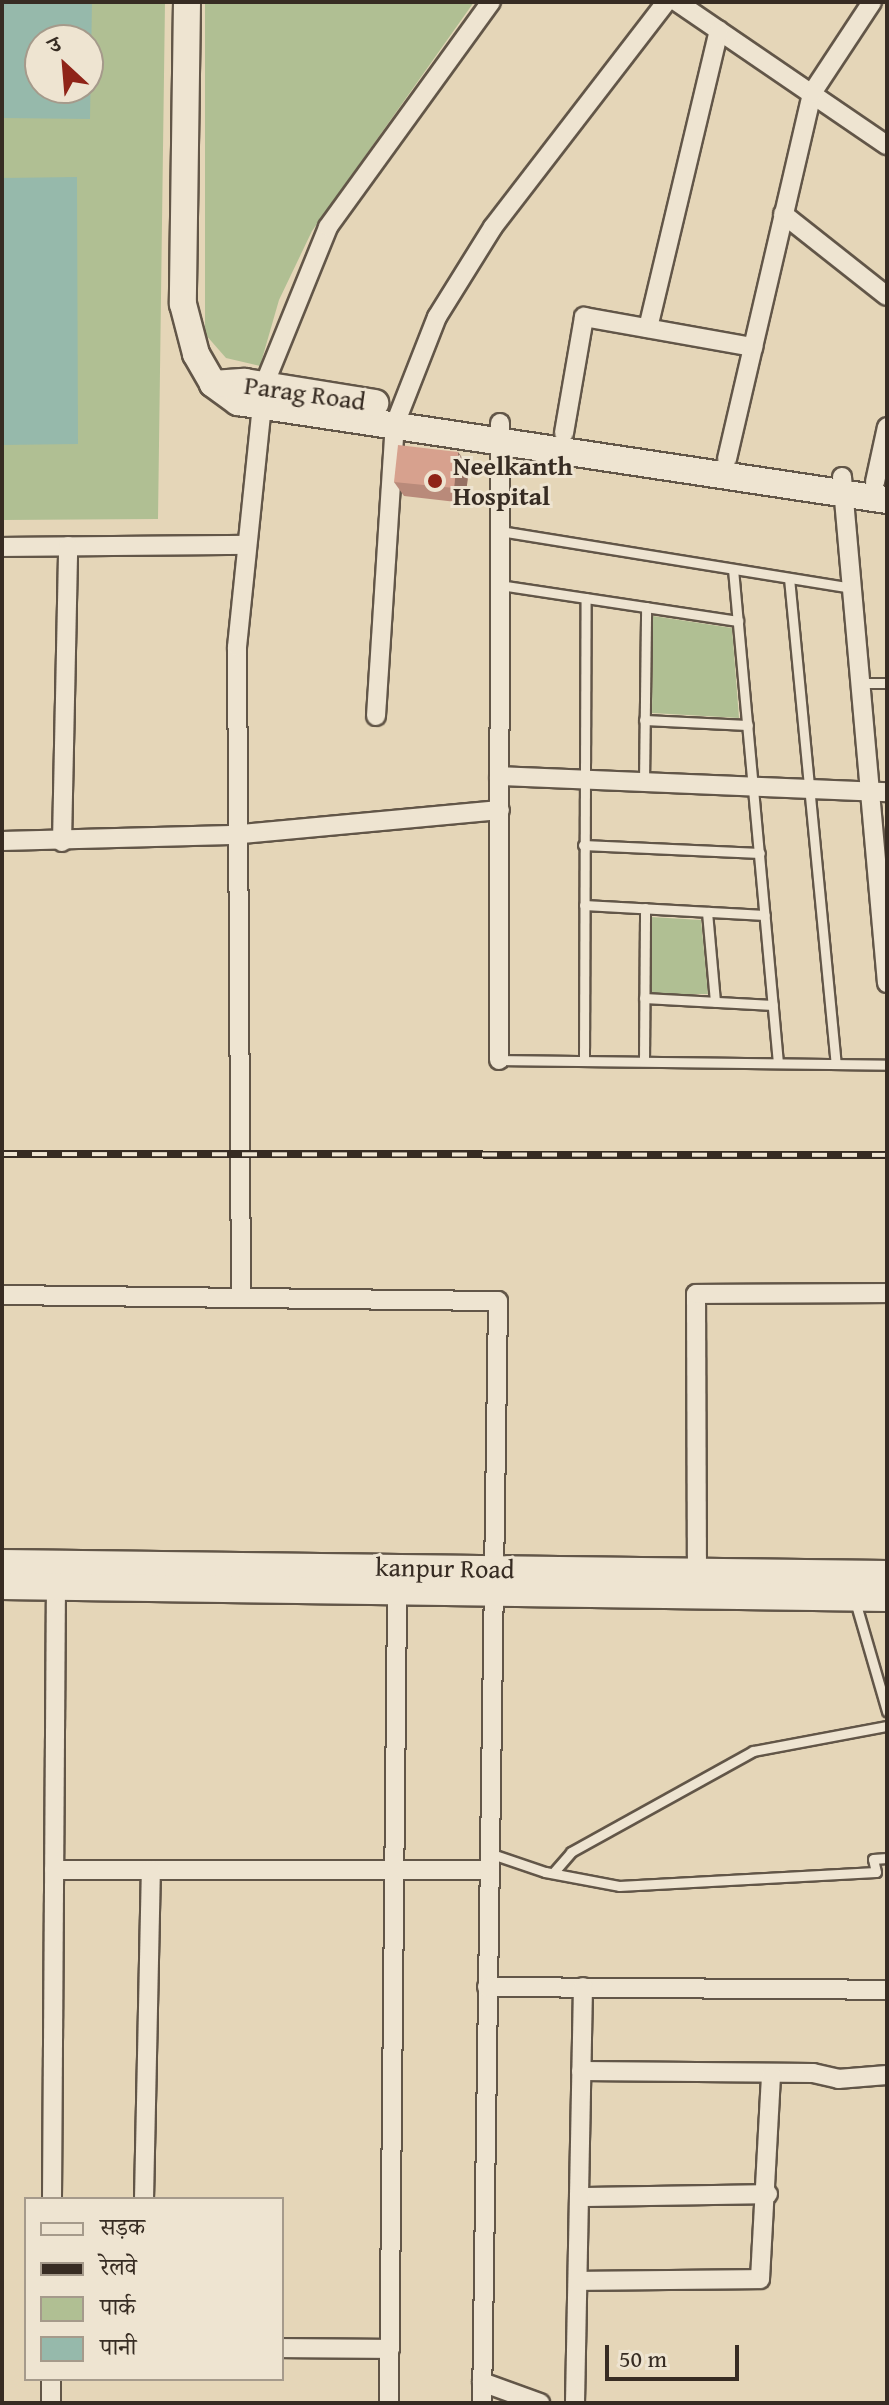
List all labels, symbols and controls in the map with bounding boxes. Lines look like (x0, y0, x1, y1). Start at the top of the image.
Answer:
north arrow (24, 24, 104, 104)
text: उ (42, 27, 66, 61)
street label: Parag Road (242, 369, 368, 417)
place label: Neelkanth Hospital (453, 450, 573, 512)
marker: Neelkanth Hospital (424, 470, 446, 492)
street label: kanpur Road (375, 1551, 515, 1585)
legend (24, 2197, 284, 2381)
text: सड़क (100, 2209, 145, 2244)
text: रेलवे (100, 2249, 137, 2284)
text: पार्क (100, 2289, 135, 2324)
text: पानी (100, 2329, 137, 2364)
scale bar (609, 2329, 743, 2379)
text: 50 m (619, 2341, 667, 2376)

